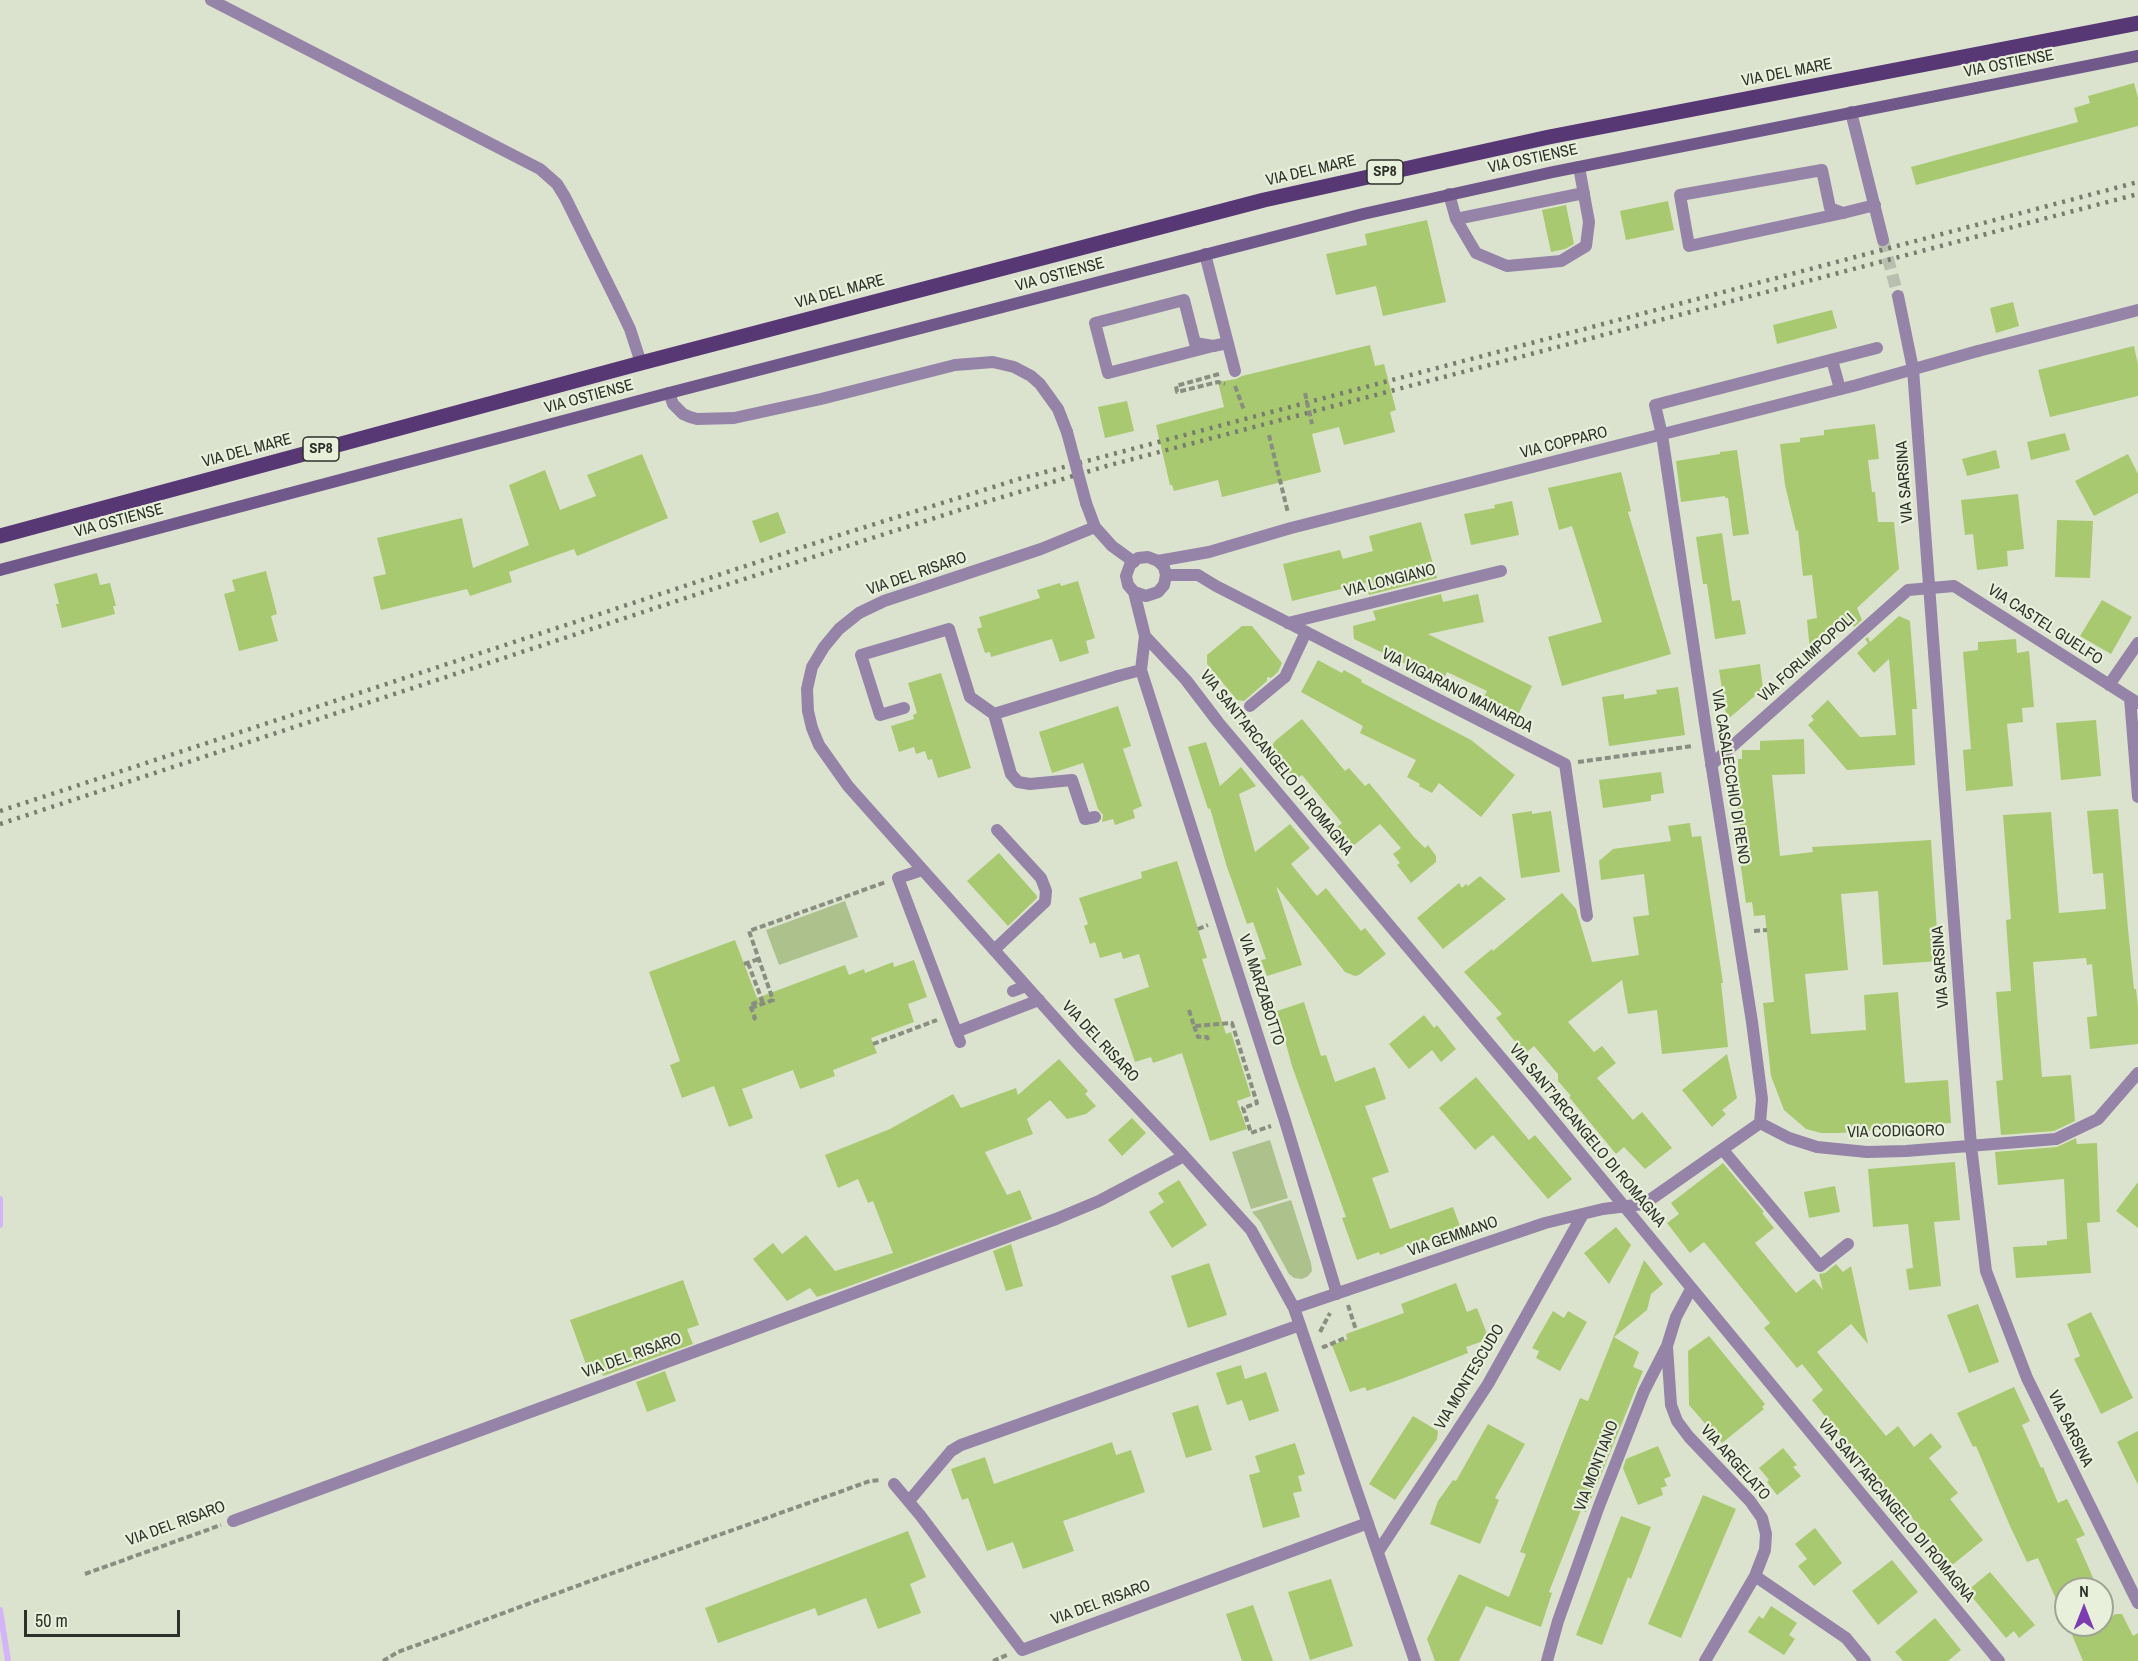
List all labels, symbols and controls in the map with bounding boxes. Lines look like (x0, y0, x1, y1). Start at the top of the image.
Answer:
street label: VIA OSTIENSE (1962, 46, 2056, 82)
street label: VIA DEL MARE (1740, 55, 1834, 91)
street label: VIA OSTIENSE (1486, 140, 1580, 178)
street label: VIA DEL MARE (1264, 151, 1358, 191)
road number: SP8 (1367, 160, 1403, 184)
street label: VIA OSTIENSE (1013, 254, 1107, 296)
street label: VIA DEL MARE (793, 271, 887, 313)
street label: VIA OSTIENSE (542, 376, 636, 418)
street label: VIA COPPARO (1518, 423, 1610, 463)
street label: VIA DEL MARE (200, 430, 294, 472)
road number: SP8 (303, 437, 339, 461)
street label: VIA SARSINA (1893, 440, 1917, 524)
street label: VIA OSTIENSE (72, 500, 166, 542)
street label: VIA DEL RISARO (865, 548, 969, 600)
street label: VIA LONGIANO (1342, 560, 1438, 602)
street label: VIA CASTEL GUELFO (1984, 581, 2106, 669)
street label: VIA FORLIMPOPOLI (1755, 610, 1859, 706)
street label: VIA VIGARANO MAINARDA (1378, 645, 1536, 737)
street label: VIA SANT'ARCANGELO DI ROMAGNA (1195, 666, 1357, 860)
street label: VIA CASALECCHIO DI RENO (1707, 688, 1753, 866)
street label: VIA SARSINA (1929, 925, 1953, 1009)
street label: VIA MARZABOTTO (1234, 932, 1288, 1048)
street label: VIA DEL RISARO (1057, 997, 1143, 1087)
street label: VIA SANT'ARCANGELO DI ROMAGNA (1505, 1041, 1669, 1231)
street label: VIA CODIGORO (1847, 1122, 1945, 1142)
street label: VIA GEMMANO (1405, 1213, 1501, 1261)
street label: VIA MONTESCUDO (1431, 1321, 1509, 1433)
street label: VIA DEL RISARO (580, 1329, 684, 1383)
street label: VIA SARSINA (2043, 1388, 2097, 1470)
street label: VIA SANT'ARCANGELO DI ROMAGNA (1814, 1416, 1978, 1606)
street label: VIA MONTIANO (1571, 1418, 1623, 1514)
street label: VIA ARGELATO (1696, 1421, 1774, 1505)
street label: VIA DEL RISARO (124, 1497, 228, 1551)
street label: VIA DEL RISARO (1049, 1576, 1153, 1630)
north arrow (2054, 1577, 2114, 1637)
text: N (2079, 1580, 2089, 1602)
scale bar (27, 1598, 183, 1636)
text: 50 m (35, 1608, 68, 1633)

